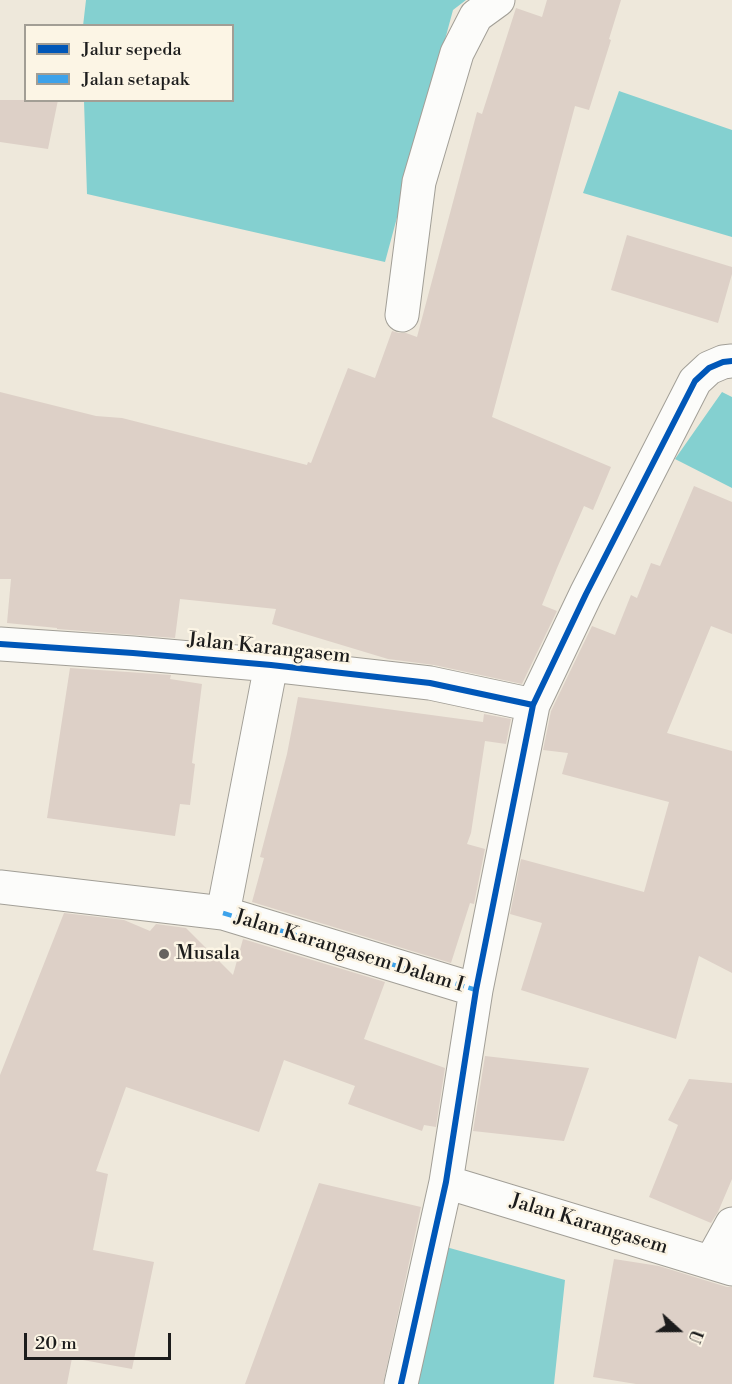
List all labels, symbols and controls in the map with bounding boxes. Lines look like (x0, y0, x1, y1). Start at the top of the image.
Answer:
legend (24, 24, 234, 102)
text: Jalur sepeda (82, 38, 182, 61)
text: Jalan setapak (82, 68, 189, 91)
street label: Jalan Karangasem (186, 629, 352, 669)
street label: Jalan Karangasem Dalam I (231, 906, 467, 998)
place label: Musala (176, 942, 240, 966)
marker: Musala (157, 947, 171, 961)
street label: Jalan Karangasem (507, 1190, 671, 1260)
north arrow (648, 1300, 708, 1360)
scale bar (27, 1321, 174, 1359)
text: U (683, 1327, 706, 1346)
text: 20 m (35, 1332, 77, 1355)

